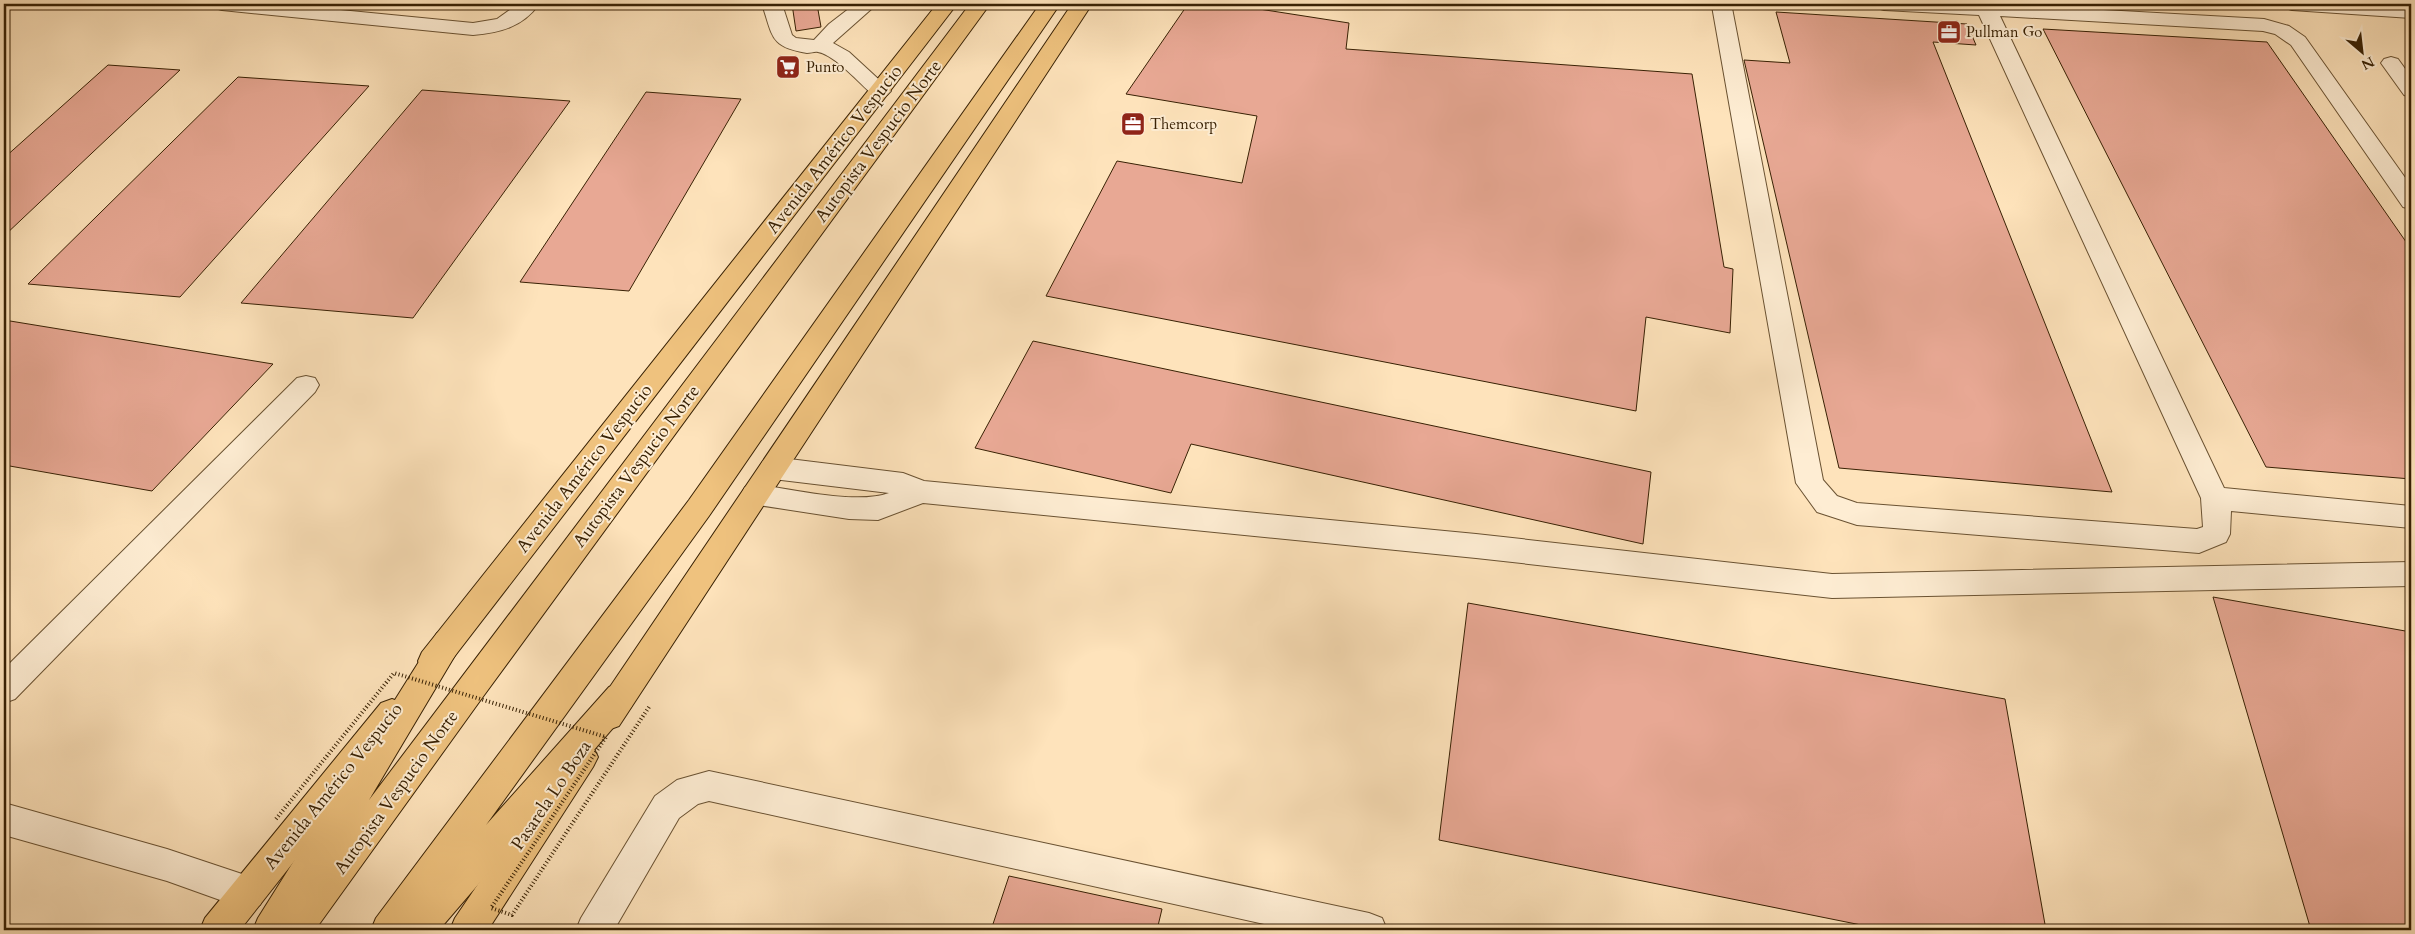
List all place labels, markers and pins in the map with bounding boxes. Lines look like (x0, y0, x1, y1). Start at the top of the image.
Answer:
office icon: Pullman Go (1936, 19, 1962, 45)
place label: Pullman Go (1966, 22, 2042, 42)
supermarket icon: Punto (775, 54, 801, 80)
place label: Punto (806, 57, 844, 77)
office icon: Themcorp (1120, 111, 1146, 137)
place label: Themcorp (1150, 114, 1217, 134)

